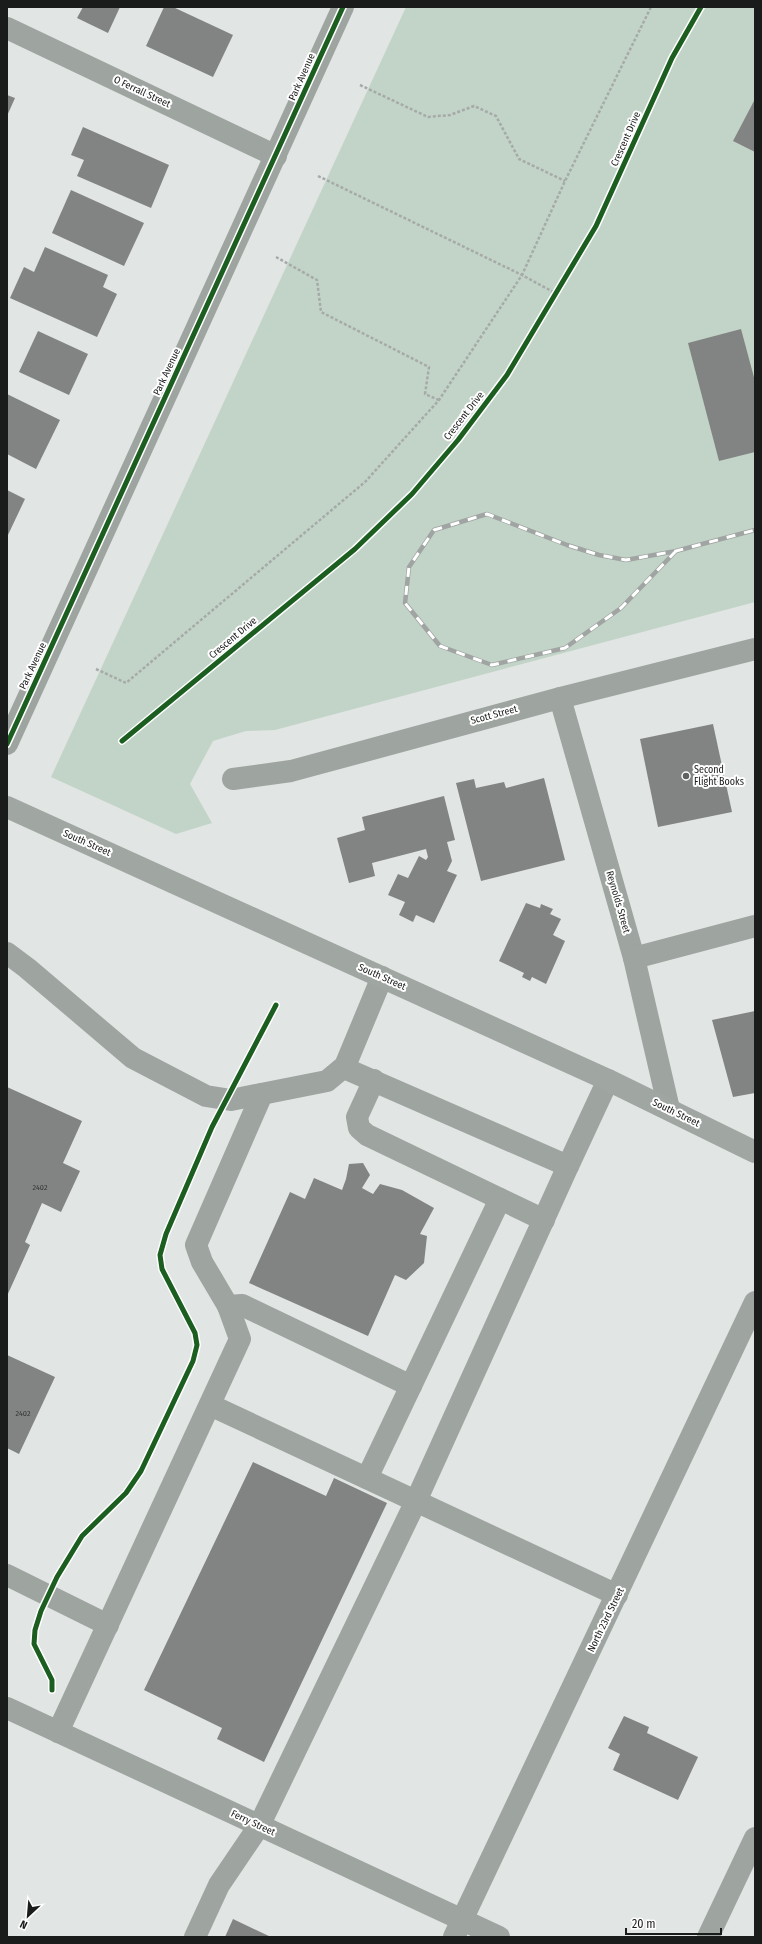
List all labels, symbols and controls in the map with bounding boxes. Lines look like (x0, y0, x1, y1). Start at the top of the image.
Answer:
street label: Park Avenue (286, 52, 318, 102)
street label: O Ferrall Street (112, 74, 173, 111)
street label: Crescent Drive (609, 110, 643, 168)
street label: Park Avenue (151, 347, 183, 397)
street label: Crescent Drive (441, 389, 487, 443)
street label: Crescent Drive (207, 615, 259, 661)
street label: Park Avenue (17, 641, 49, 691)
street label: Scott Street (469, 703, 519, 727)
place label: Second Flight Books (694, 764, 744, 788)
marker: Second Flight Books (681, 771, 691, 781)
street label: South Street (61, 827, 113, 859)
street label: Reynolds Street (603, 869, 633, 935)
street label: South Street (356, 961, 408, 993)
street label: South Street (650, 1096, 702, 1130)
house number: 2402 (33, 1183, 48, 1192)
house number: 2402 (16, 1409, 31, 1418)
street label: North 23rd Street (585, 1585, 627, 1654)
street label: Ferry Street (229, 1808, 278, 1839)
north arrow (8, 1896, 48, 1936)
scale bar (626, 1910, 721, 1936)
text: N (18, 1917, 30, 1932)
text: 20 m (632, 1917, 656, 1931)

